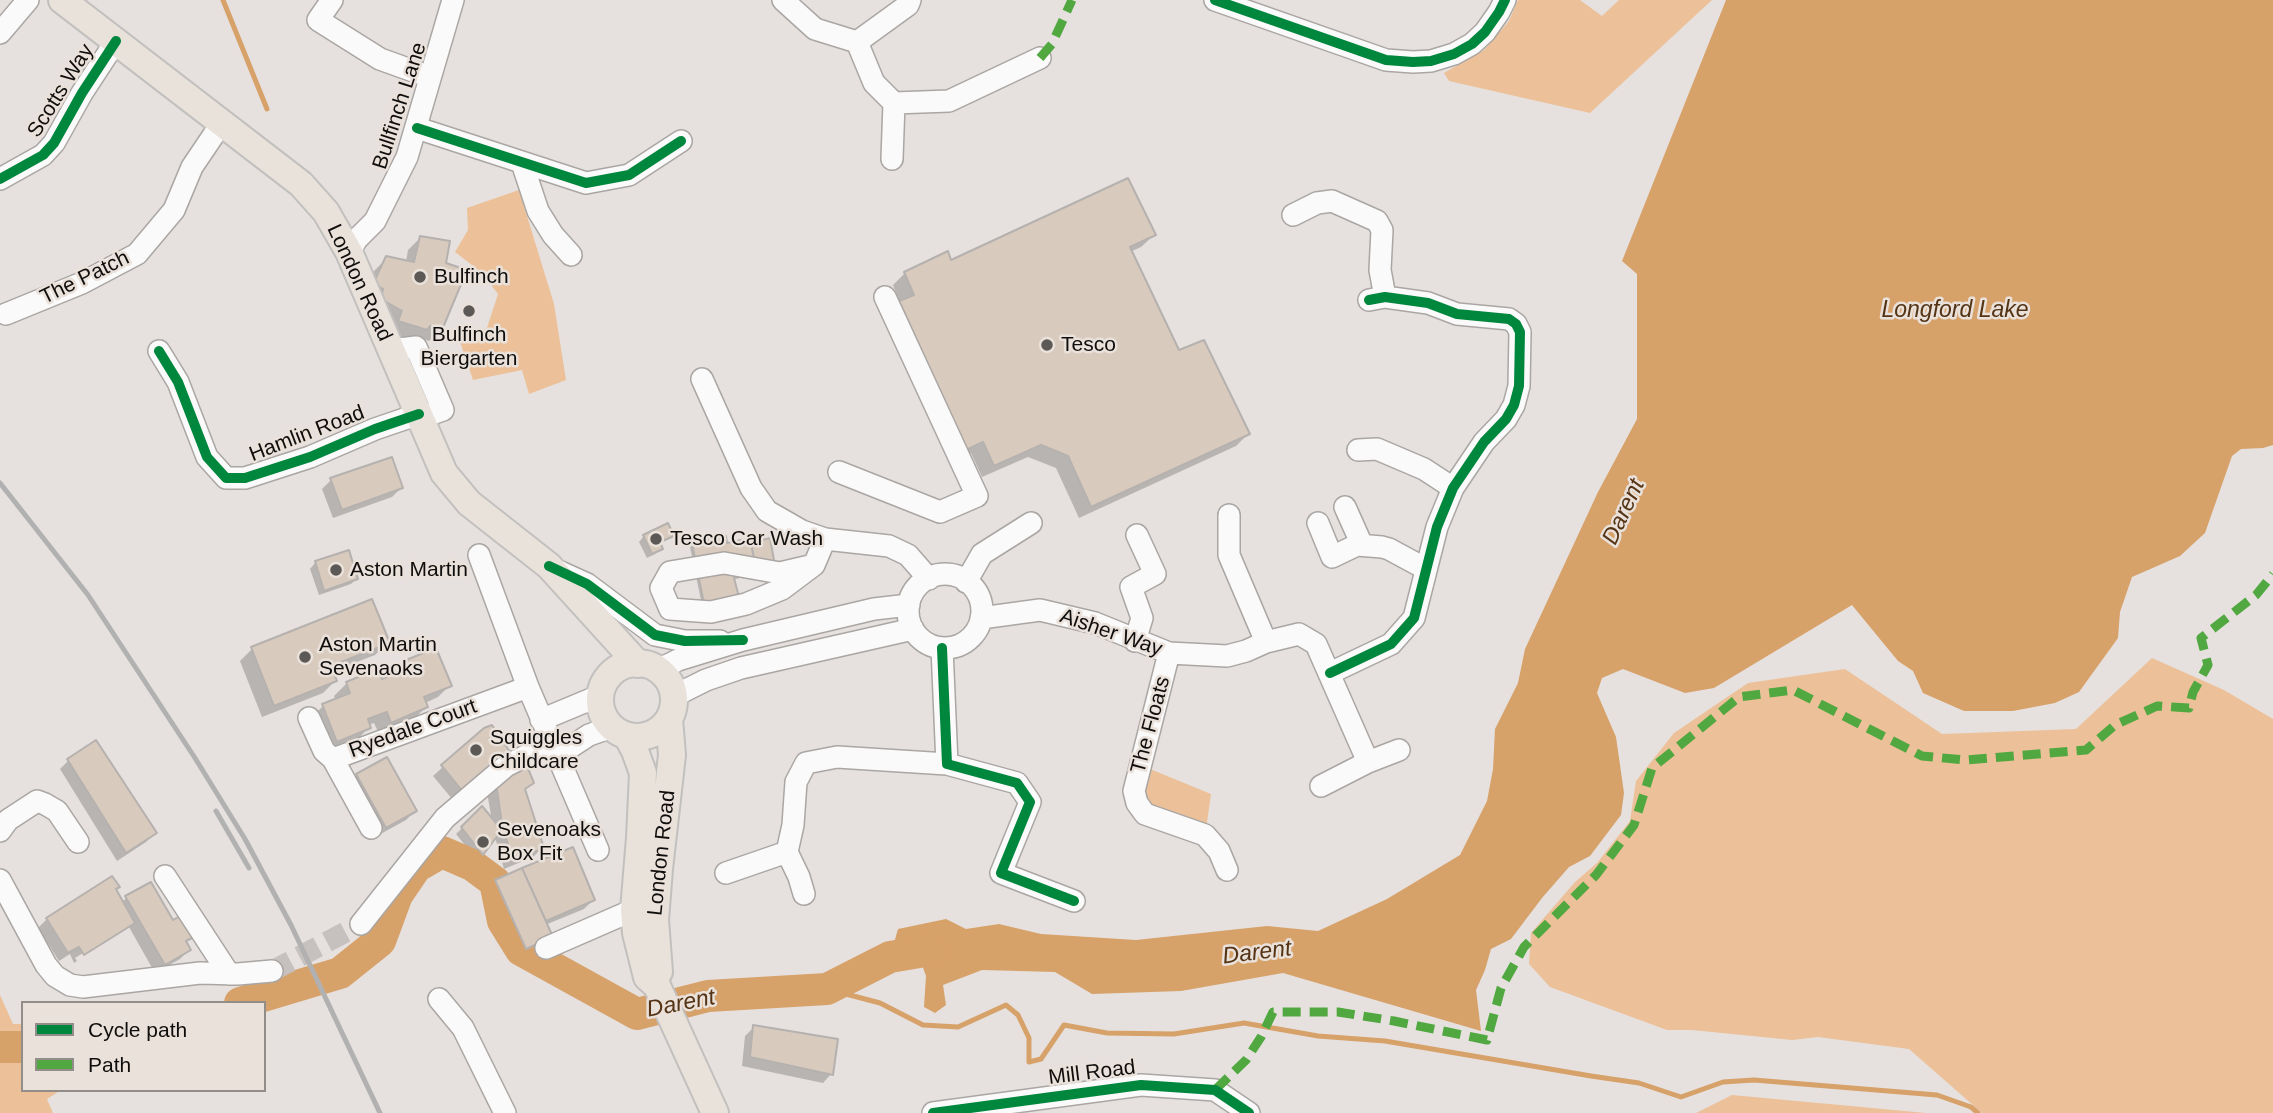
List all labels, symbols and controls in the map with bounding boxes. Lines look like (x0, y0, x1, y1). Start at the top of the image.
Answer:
street label: Bullfinch Lane (368, 39, 432, 173)
street label: Scotts Way (22, 40, 100, 142)
street label: London Road (321, 221, 397, 345)
street label: The Patch (36, 246, 134, 310)
place label: Bulfinch (434, 264, 509, 290)
marker: Bulfinch (412, 269, 428, 285)
water label: Longford Lake (1881, 297, 2029, 325)
marker: Bulfinch Biergarten (461, 303, 477, 319)
place label: Bulfinch Biergarten (421, 322, 517, 372)
place label: Tesco (1061, 332, 1116, 358)
marker: Tesco (1039, 337, 1055, 353)
street label: Hamlin Road (246, 400, 368, 468)
water label: Darent (1597, 475, 1651, 549)
place label: Tesco Car Wash (670, 526, 823, 552)
marker: Tesco Car Wash (648, 531, 664, 547)
place label: Aston Martin (350, 557, 468, 583)
marker: Aston Martin (328, 562, 344, 578)
street label: Aisher Way (1057, 604, 1165, 662)
place label: Aston Martin Sevenaoks (319, 632, 437, 682)
marker: Aston Martin Sevenaoks (297, 649, 313, 665)
street label: The Floats (1126, 674, 1176, 776)
street label: Ryedale Court (346, 694, 480, 764)
place label: Squiggles Childcare (490, 725, 582, 775)
marker: Squiggles Childcare (468, 742, 484, 758)
street label: London Road (643, 789, 681, 917)
place label: Sevenoaks Box Fit (497, 817, 601, 867)
marker: Sevenoaks Box Fit (475, 834, 491, 850)
water label: Darent (1221, 935, 1293, 971)
water label: Darent (644, 984, 718, 1024)
legend (21, 1001, 266, 1092)
text: Cycle path (88, 1018, 187, 1041)
text: Path (88, 1053, 131, 1076)
street label: Mill Road (1047, 1055, 1137, 1091)

